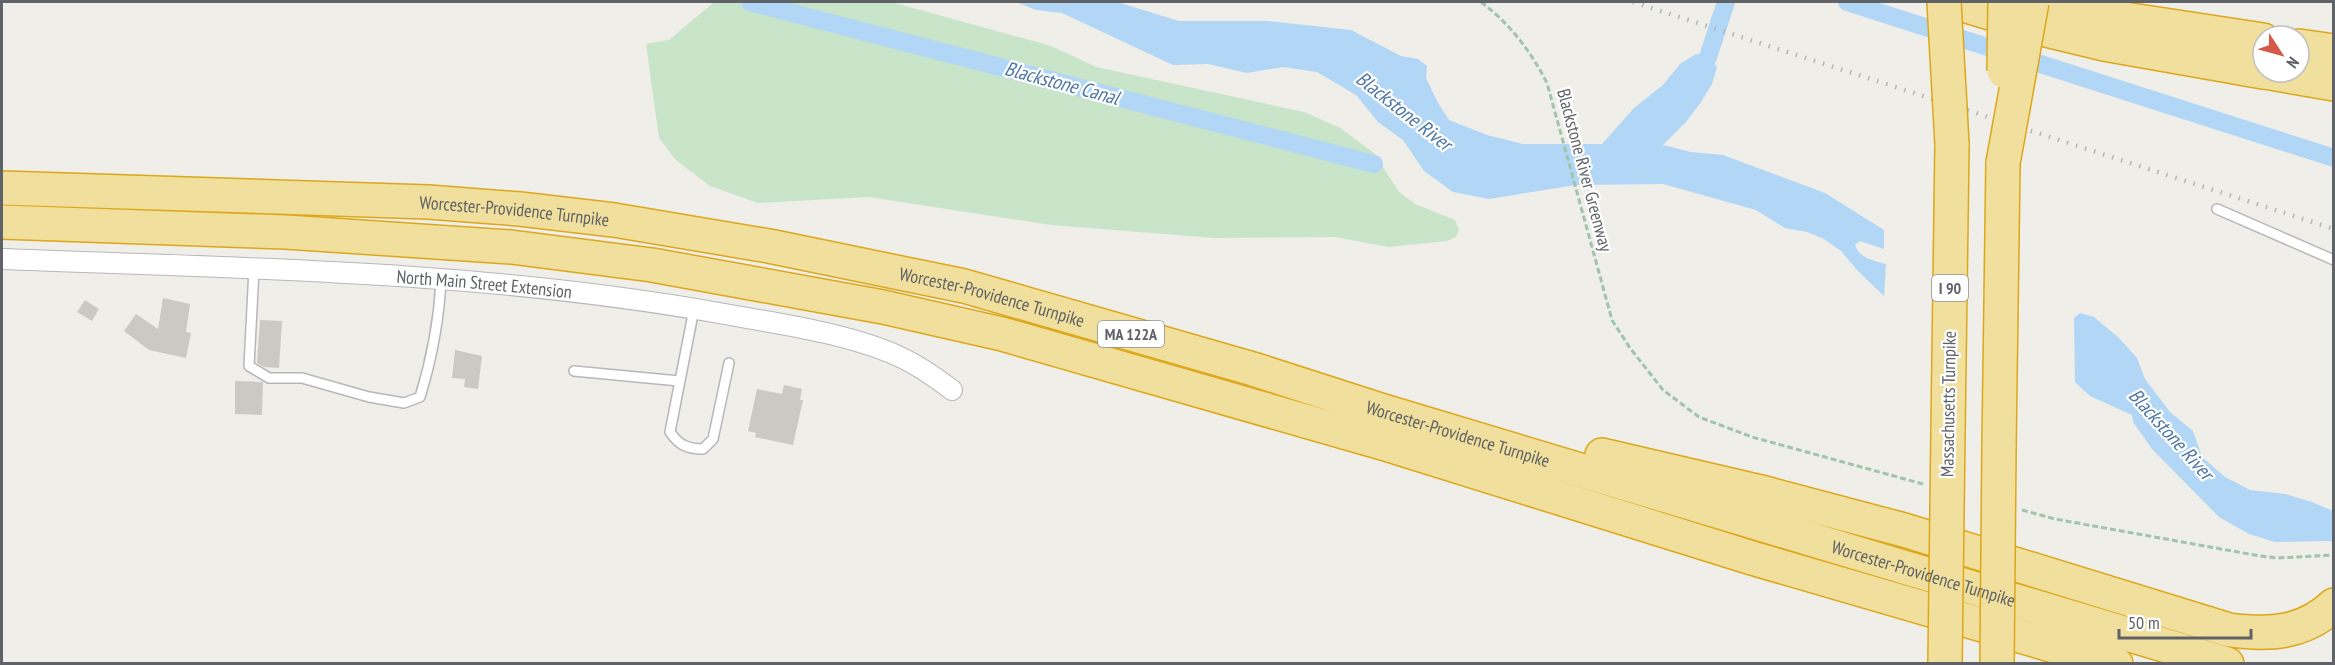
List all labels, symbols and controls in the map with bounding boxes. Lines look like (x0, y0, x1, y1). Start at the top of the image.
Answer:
north arrow (2251, 24, 2311, 84)
text: N (2283, 53, 2304, 72)
water label: Blackstone Canal (1002, 55, 1124, 111)
water label: Blackstone River (1351, 66, 1459, 158)
street label: Blackstone River Greenway (1552, 86, 1618, 254)
street label: Worcester-Providence Turnpike (419, 190, 611, 231)
street label: Worcester-Providence Turnpike (897, 262, 1087, 332)
street label: North Main Street Extension (396, 264, 573, 303)
road number: I 90 (1932, 275, 1968, 301)
road number: MA 122A (1098, 321, 1164, 347)
street label: Massachusetts Turnpike (1935, 331, 1961, 477)
water label: Blackstone River (2123, 383, 2221, 487)
street label: Worcester-Providence Turnpike (1363, 395, 1553, 472)
street label: Worcester-Providence Turnpike (1829, 535, 2018, 611)
scale bar (2119, 602, 2251, 640)
text: 50 m (2128, 611, 2160, 634)

